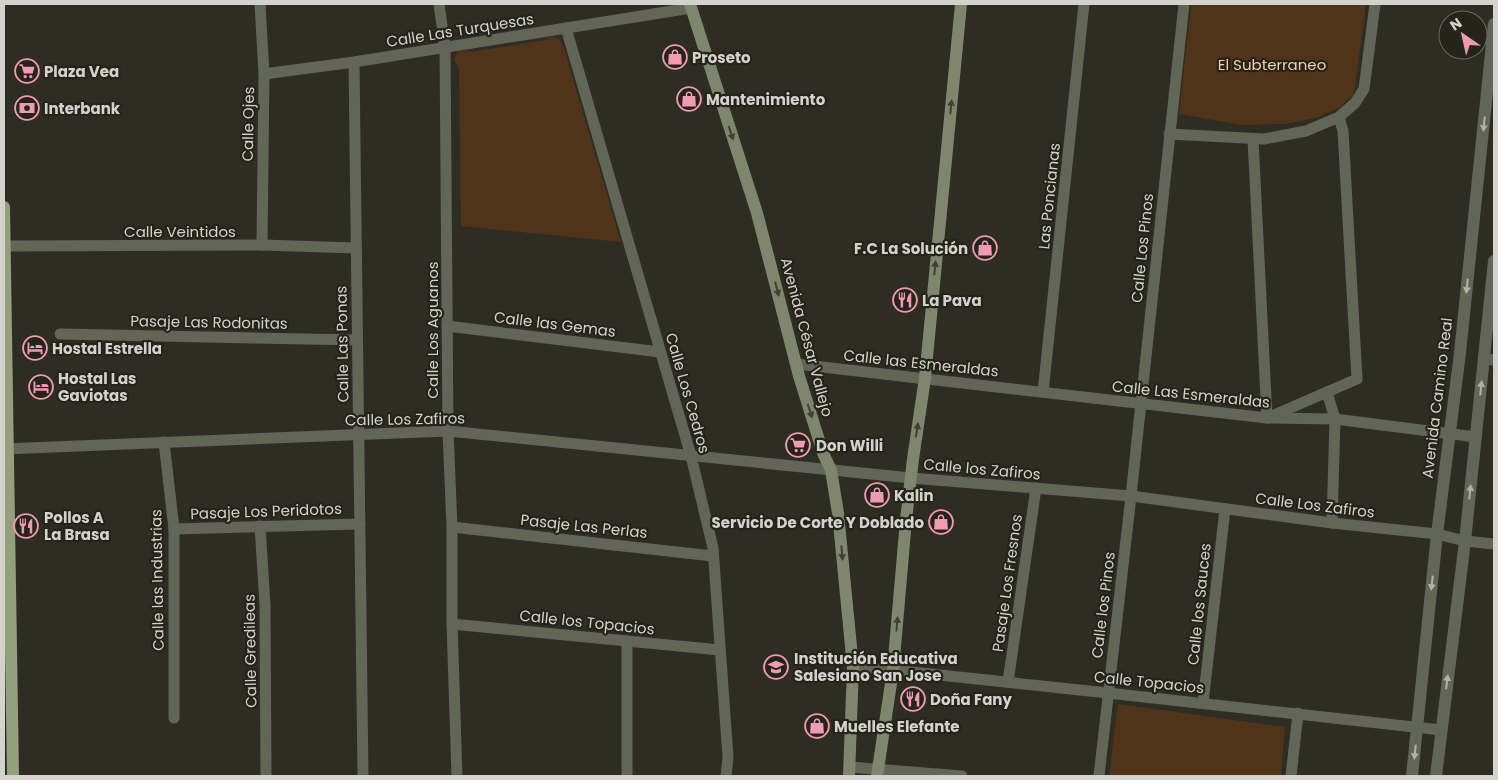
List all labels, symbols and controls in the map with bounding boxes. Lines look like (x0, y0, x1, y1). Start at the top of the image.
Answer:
street label: Calle Las Turquesas (385, 8, 535, 52)
north arrow (1438, 10, 1488, 60)
text: N (1446, 13, 1466, 35)
shop icon: Proseto (662, 44, 688, 70)
place label: Proseto (692, 47, 751, 68)
park label: El Subterraneo (1218, 54, 1326, 75)
supermarket icon: Plaza Vea (14, 58, 40, 84)
place label: Plaza Vea (44, 61, 119, 82)
street label: Calle Ojes (237, 86, 259, 162)
shop icon: Mantenimiento (676, 86, 702, 112)
place label: Mantenimiento (706, 89, 826, 110)
bank icon: Interbank (14, 95, 40, 121)
place label: Interbank (44, 98, 121, 119)
one-way arrow (947, 98, 955, 114)
one-way arrow (1480, 117, 1488, 133)
one-way arrow (728, 126, 736, 141)
street label: Las Poncianas (1033, 142, 1065, 250)
street label: Calle Los Pinos (1126, 192, 1158, 304)
street label: Calle Veintidos (124, 221, 236, 242)
shop icon: F.C La Solución (972, 235, 998, 261)
place label: F.C La Solución (854, 238, 968, 259)
street label: Avenida César Vallejo (776, 255, 838, 419)
one-way arrow (931, 260, 939, 276)
street label: Calle Los Aguanos (422, 261, 443, 399)
one-way arrow (1463, 278, 1471, 294)
one-way arrow (773, 282, 781, 297)
street label: Calle Las Ponas (330, 285, 354, 403)
restaurant icon: La Pava (892, 287, 918, 313)
place label: La Pava (922, 290, 982, 311)
street label: Calle las Gemas (493, 306, 617, 342)
street label: Pasaje Las Rodonitas (130, 310, 288, 334)
street label: Avenida Camino Real (1417, 316, 1457, 480)
street label: Calle Los Cedros (661, 330, 715, 456)
hotel icon: Hostal Estrella (22, 335, 48, 361)
place label: Hostal Estrella (52, 338, 162, 359)
street label: Calle las Esmeraldas (842, 344, 1000, 382)
place label: Hostal Las Gaviotas (58, 368, 136, 406)
hotel icon: Hostal Las Gaviotas (28, 374, 54, 400)
street label: Calle Las Esmeraldas (1111, 375, 1271, 413)
one-way arrow (1477, 380, 1485, 396)
one-way arrow (807, 404, 815, 419)
street label: Calle Los Zafiros (345, 407, 465, 431)
one-way arrow (913, 421, 921, 437)
supermarket icon: Don Willi (785, 432, 811, 458)
place label: Don Willi (816, 435, 883, 456)
street label: Calle los Zafiros (923, 453, 1042, 485)
shop icon: Kalin (864, 482, 890, 508)
one-way arrow (1466, 484, 1474, 500)
place label: Kalin (894, 485, 934, 506)
street label: Calle Los Zafiros (1254, 487, 1376, 523)
street label: Pasaje Los Peridotos (190, 498, 342, 524)
place label: Pollos A La Brasa (44, 507, 110, 545)
street label: Calle las Industrias (145, 509, 169, 651)
street label: Pasaje Las Perlas (519, 509, 649, 543)
shop icon: Servicio De Corte Y Doblado (928, 509, 954, 535)
place label: Servicio De Corte Y Doblado (712, 512, 924, 533)
restaurant icon: Pollos A La Brasa (13, 513, 39, 539)
street label: Pasaje Los Fresnos (987, 513, 1027, 653)
street label: Calle los Sauces (1182, 542, 1216, 666)
one-way arrow (838, 545, 846, 561)
street label: Calle los Pinos (1086, 550, 1120, 659)
one-way arrow (1428, 575, 1436, 591)
street label: Calle Gredileas (239, 594, 261, 708)
street label: Calle los Topacios (518, 604, 656, 640)
one-way arrow (893, 616, 901, 632)
place label: Institución Educativa Salesiano San Jose (794, 648, 958, 686)
school or university icon: Institución Educativa Salesiano San Jose (763, 654, 789, 680)
street label: Calle Topacios (1093, 666, 1205, 698)
one-way arrow (1443, 674, 1451, 690)
restaurant icon: Doña Fany (900, 686, 926, 712)
place label: Doña Fany (930, 689, 1012, 710)
shop icon: Muelles Elefante (804, 713, 830, 739)
place label: Muelles Elefante (834, 716, 960, 737)
one-way arrow (1411, 745, 1419, 761)

